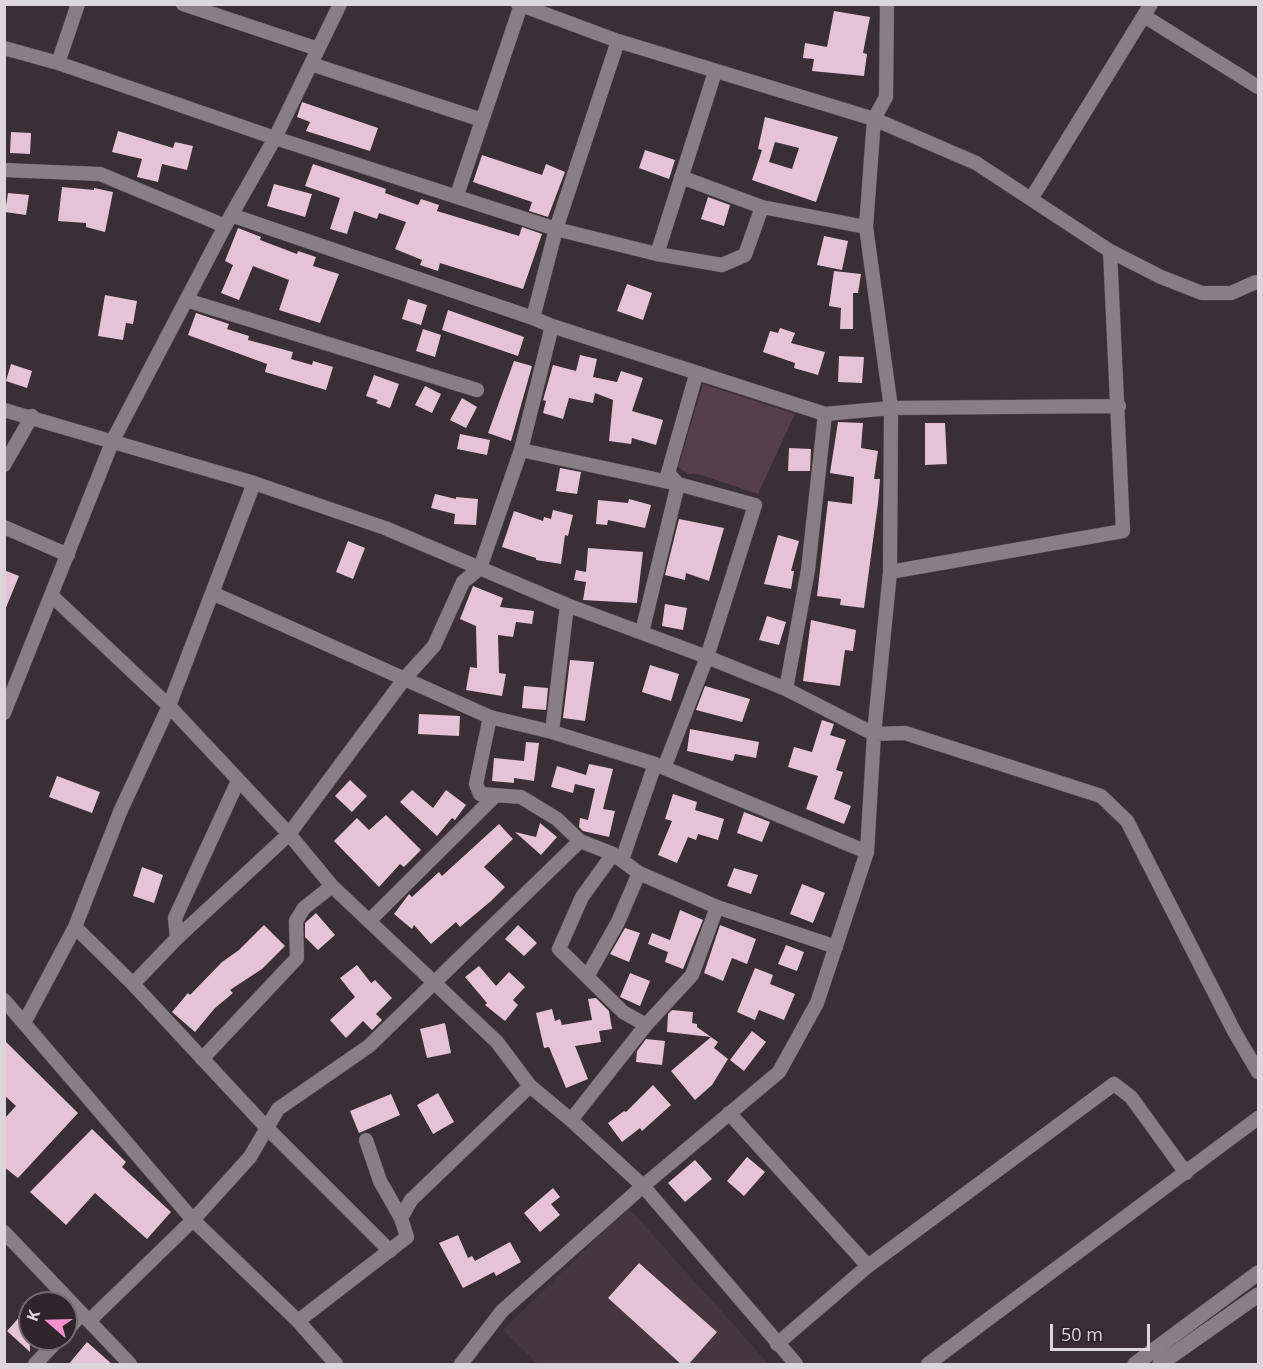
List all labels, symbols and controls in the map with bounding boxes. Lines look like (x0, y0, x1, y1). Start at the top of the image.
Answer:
north arrow (18, 1291, 78, 1351)
text: K (21, 1307, 45, 1324)
scale bar (1053, 1312, 1154, 1350)
text: 50 m (1061, 1322, 1103, 1346)

